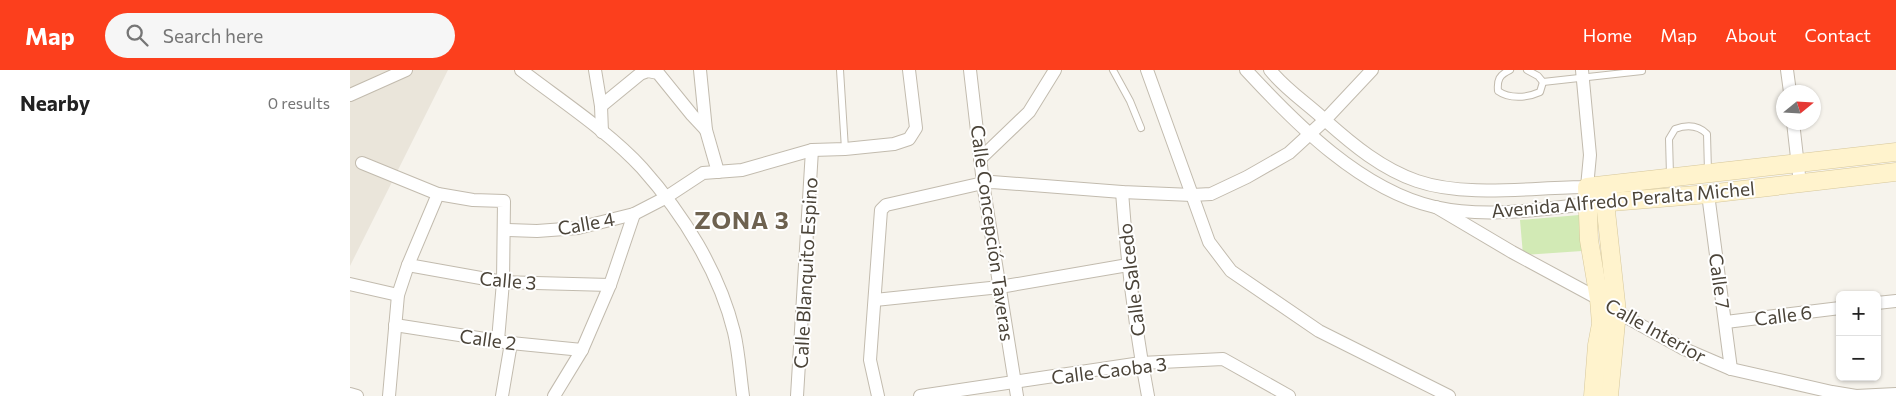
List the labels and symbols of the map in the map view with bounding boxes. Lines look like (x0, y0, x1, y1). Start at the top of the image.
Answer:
north arrow (1776, 85, 1821, 130)
street label: Calle Concepción Taveras (966, 123, 1020, 343)
street label: Avenida Alfredo Peralta Michel (1490, 176, 1756, 222)
street label: Calle Blanquito Espino (789, 177, 821, 369)
district label: ZONA 3 (694, 205, 790, 234)
street label: Calle 4 (556, 207, 616, 239)
street label: Calle Salcedo (1113, 222, 1149, 338)
street label: Calle 7 (1705, 252, 1735, 310)
street label: Calle 3 (479, 266, 537, 294)
street label: Calle Interior (1602, 293, 1711, 367)
street label: Calle 6 (1753, 300, 1813, 330)
street label: Calle 2 (458, 324, 518, 354)
street label: Calle Caoba 3 (1050, 352, 1168, 388)

